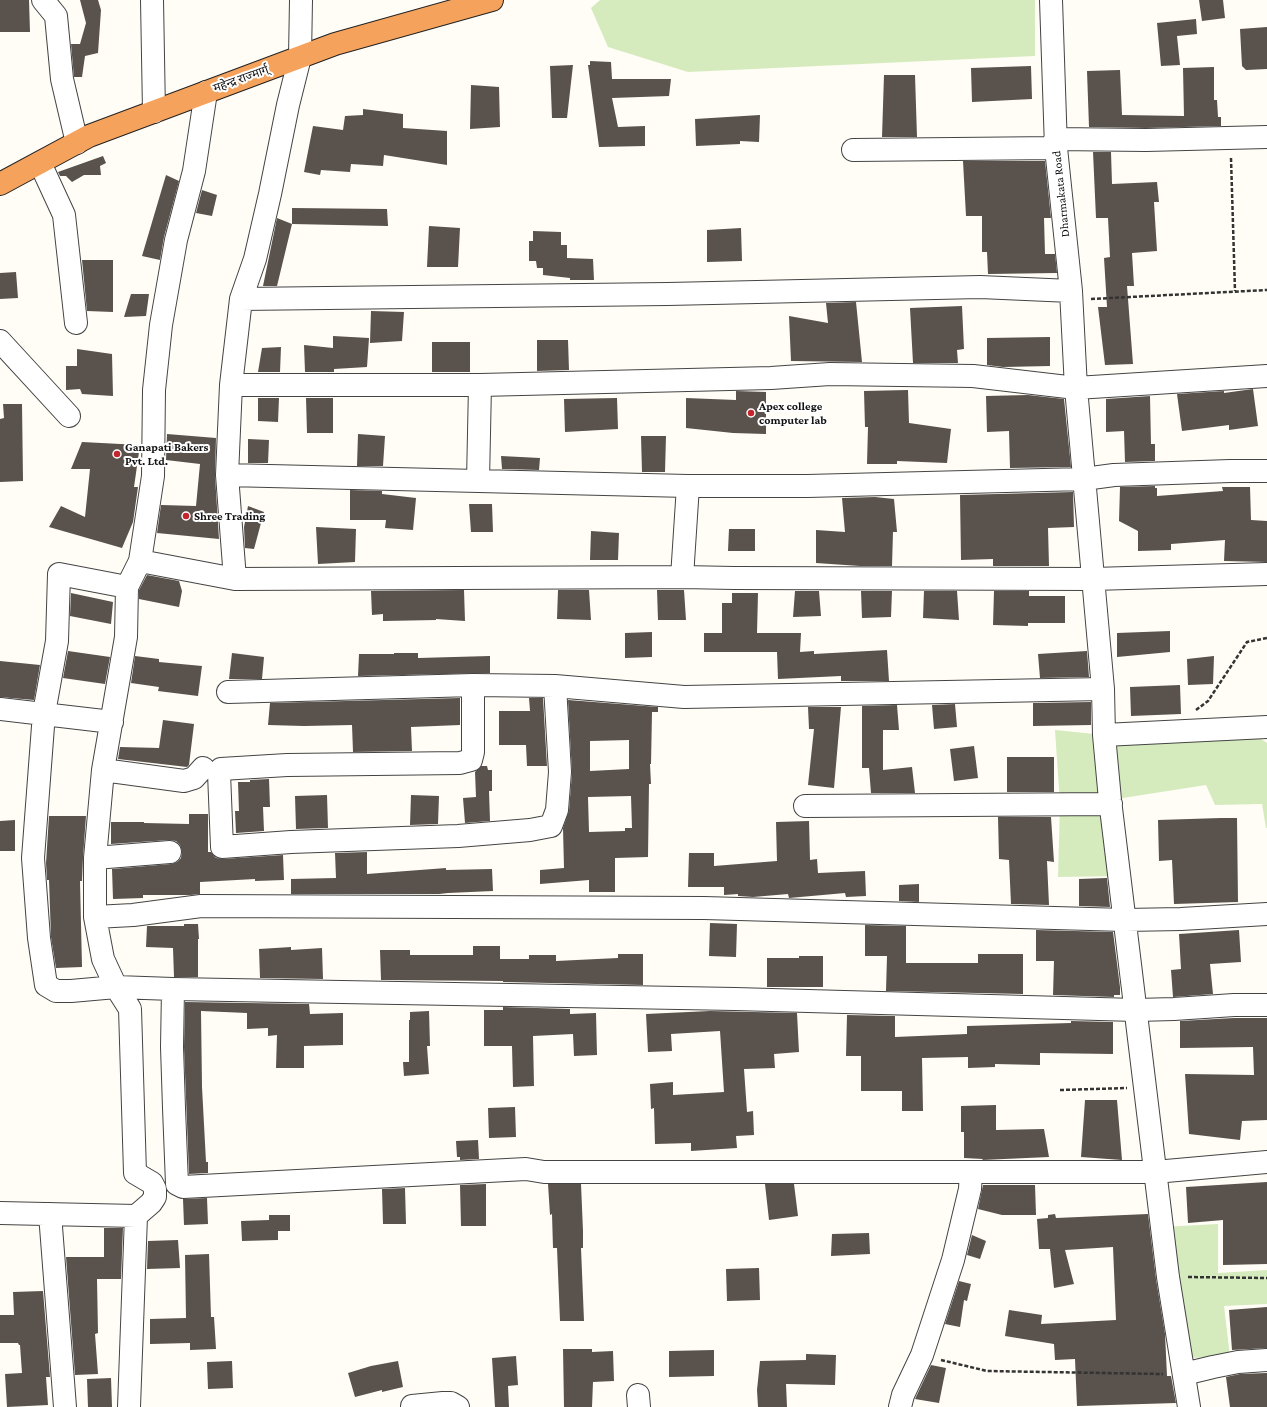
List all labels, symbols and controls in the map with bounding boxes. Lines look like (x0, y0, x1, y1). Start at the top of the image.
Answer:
street label: महेन्द्र राज्मार्ग् (211, 62, 271, 96)
street label: Dharmakata Road (1049, 150, 1073, 238)
place label: Apex college computer lab (759, 399, 827, 427)
marker: Apex college computer lab (746, 408, 756, 418)
place label: Ganapati Bakers Pvt. Ltd. (125, 440, 208, 468)
marker: Ganapati Bakers Pvt. Ltd. (112, 449, 122, 459)
place label: Shree Trading (194, 509, 265, 523)
marker: Shree Trading (181, 511, 191, 521)

